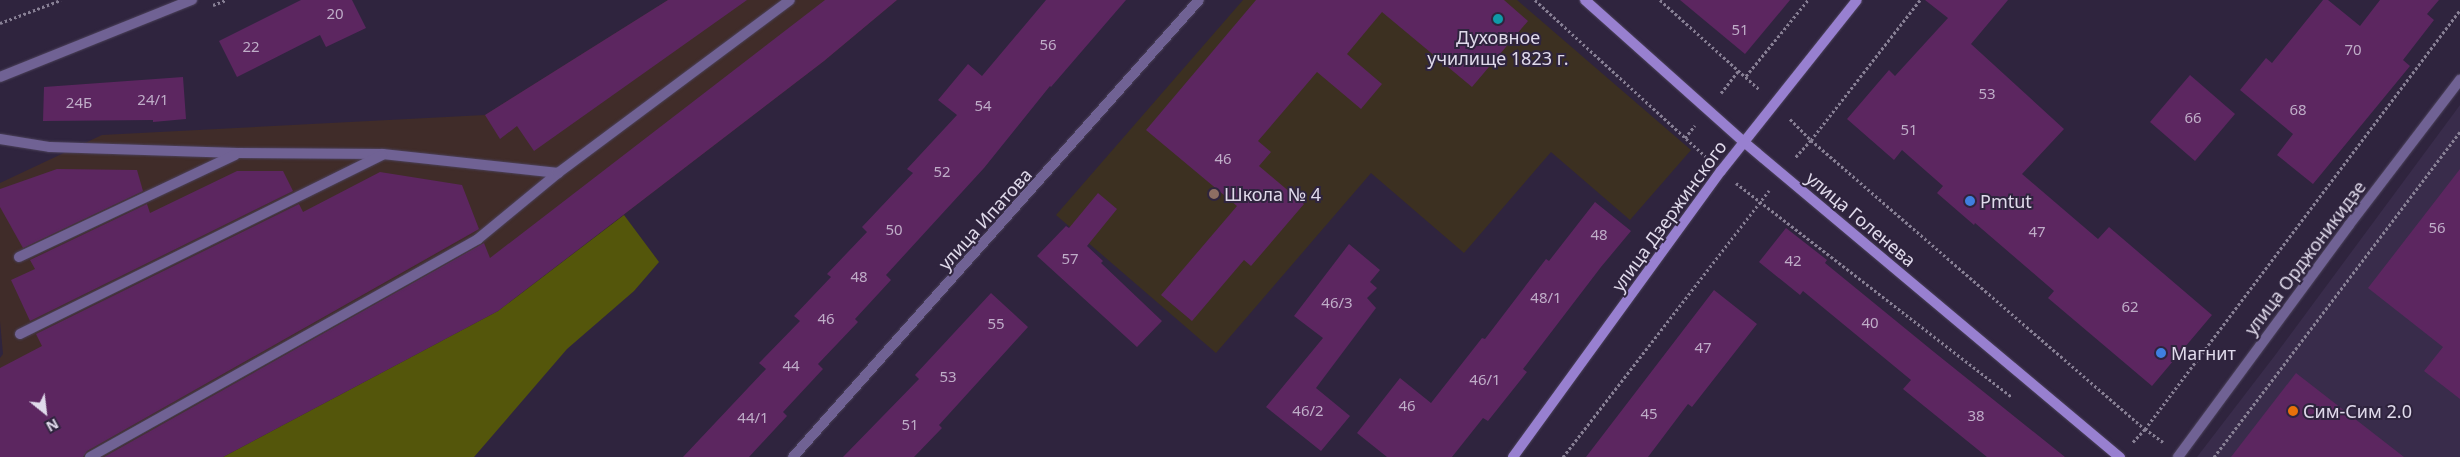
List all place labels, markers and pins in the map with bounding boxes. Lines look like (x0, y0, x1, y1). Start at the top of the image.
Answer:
marker: Духовное училище 1823 г. (1492, 13, 1504, 25)
place label: Духовное училище 1823 г. (1427, 27, 1569, 70)
place label: Школа № 4 (1224, 183, 1321, 205)
marker: Школа № 4 (1208, 188, 1220, 200)
place label: Pmtut (1980, 190, 2032, 212)
marker: Pmtut (1964, 195, 1976, 207)
place label: Магнит (2171, 342, 2236, 364)
marker: Магнит (2155, 347, 2167, 359)
place label: Сим-Сим 2.0 (2303, 400, 2412, 422)
marker: Сим-Сим 2.0 (2287, 405, 2299, 417)

